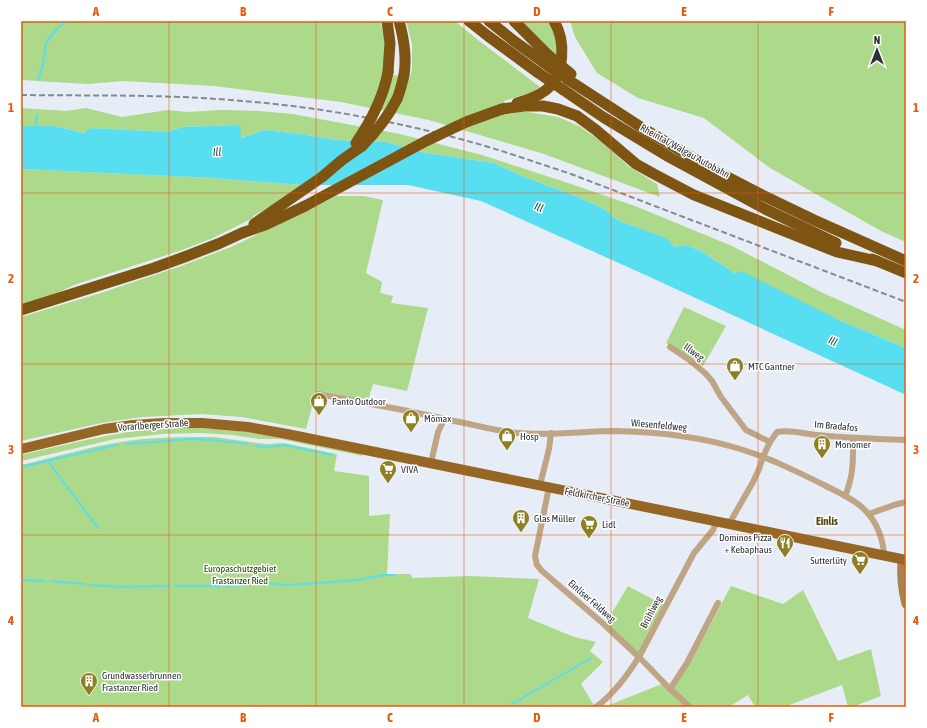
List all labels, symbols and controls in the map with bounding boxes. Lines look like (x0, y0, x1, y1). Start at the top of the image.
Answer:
text: A (92, 4, 100, 19)
text: B (240, 4, 247, 19)
text: C (387, 4, 393, 19)
text: D (533, 4, 541, 19)
text: E (681, 4, 687, 19)
text: F (828, 4, 834, 19)
north arrow (857, 30, 897, 70)
text: N (874, 34, 880, 46)
text: 1 (8, 100, 14, 115)
text: 1 (913, 100, 919, 115)
street label: Rheintal/Walgau Autobahn (638, 122, 732, 180)
water label: Ill (213, 146, 221, 158)
water label: Ill (533, 200, 545, 214)
text: 2 (8, 271, 14, 286)
text: 2 (913, 271, 919, 286)
water label: Ill (827, 334, 840, 348)
street label: Illweg (682, 341, 707, 364)
shop icon: MTC Gantner (725, 356, 745, 381)
place label: MTC Gantner (748, 361, 796, 372)
shop icon: Panto Outdoor (309, 391, 329, 416)
place label: Panto Outdoor (332, 396, 387, 407)
shop icon: Mömax (401, 408, 421, 433)
place label: Mömax (424, 413, 451, 424)
street label: Vorarlberger Straße (117, 417, 189, 433)
street label: Wiesenfeldweg (630, 417, 688, 433)
street label: Im Bradafos (814, 419, 859, 433)
shop icon: Hosp (497, 426, 517, 451)
place label: Hosp (520, 431, 539, 442)
building icon: Monomer (812, 434, 832, 459)
place label: Monomer (835, 439, 872, 450)
text: 3 (8, 442, 14, 457)
text: 3 (913, 442, 919, 457)
supermarket icon: VIVA (378, 459, 398, 484)
place label: VIVA (401, 464, 418, 475)
street label: Feldkircher Straße (563, 485, 631, 509)
building icon: Glas Müller (511, 508, 531, 533)
place label: Glas Müller (534, 513, 577, 524)
supermarket icon: Lidl (579, 514, 599, 539)
district label: Einlis (816, 515, 838, 527)
place label: Lidl (602, 519, 616, 530)
place label: Dominos Pizza + Kebaphaus (719, 532, 772, 555)
restaurant icon: Dominos Pizza + Kebaphaus (775, 533, 795, 558)
supermarket icon: Sutterlüty (850, 550, 870, 575)
place label: Sutterlüty (810, 555, 847, 566)
park label: Europaschutzgebiet Frastanzer Ried (204, 563, 276, 586)
street label: Einliser Feldweg (566, 577, 618, 625)
street label: Brühlweg (638, 594, 664, 630)
text: 4 (7, 613, 14, 628)
text: 4 (912, 613, 919, 628)
place label: Grundwasserbrunnen Frastanzer Ried (102, 670, 181, 693)
building icon: Grundwasserbrunnen Frastanzer Ried (79, 671, 99, 696)
text: A (92, 710, 100, 725)
text: B (240, 710, 247, 725)
text: C (387, 710, 393, 725)
text: D (533, 710, 541, 725)
text: E (681, 710, 687, 725)
text: F (828, 710, 834, 725)

